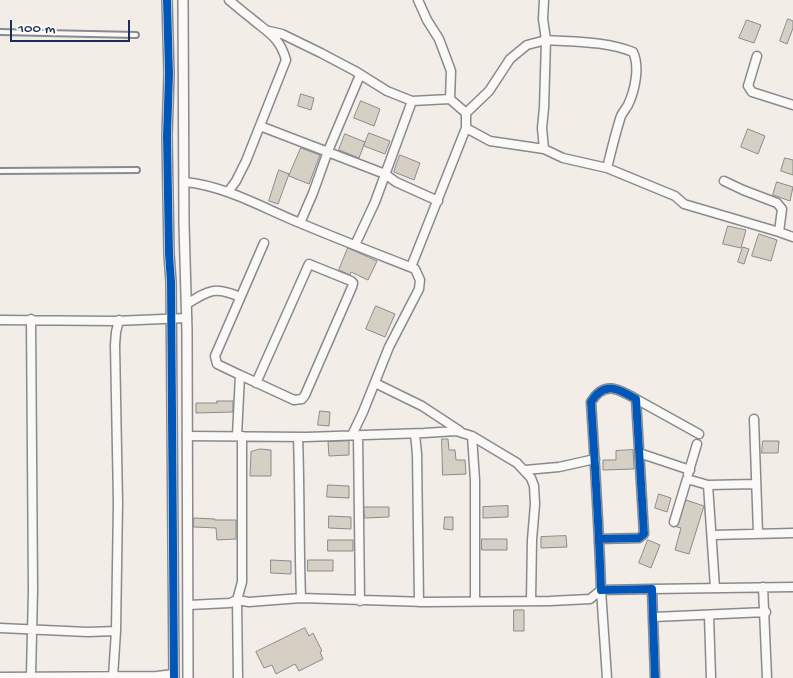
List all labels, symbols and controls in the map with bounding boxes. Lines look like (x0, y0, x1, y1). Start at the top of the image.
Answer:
scale bar (12, 10, 132, 42)
text: 100 m (18, 20, 55, 38)

